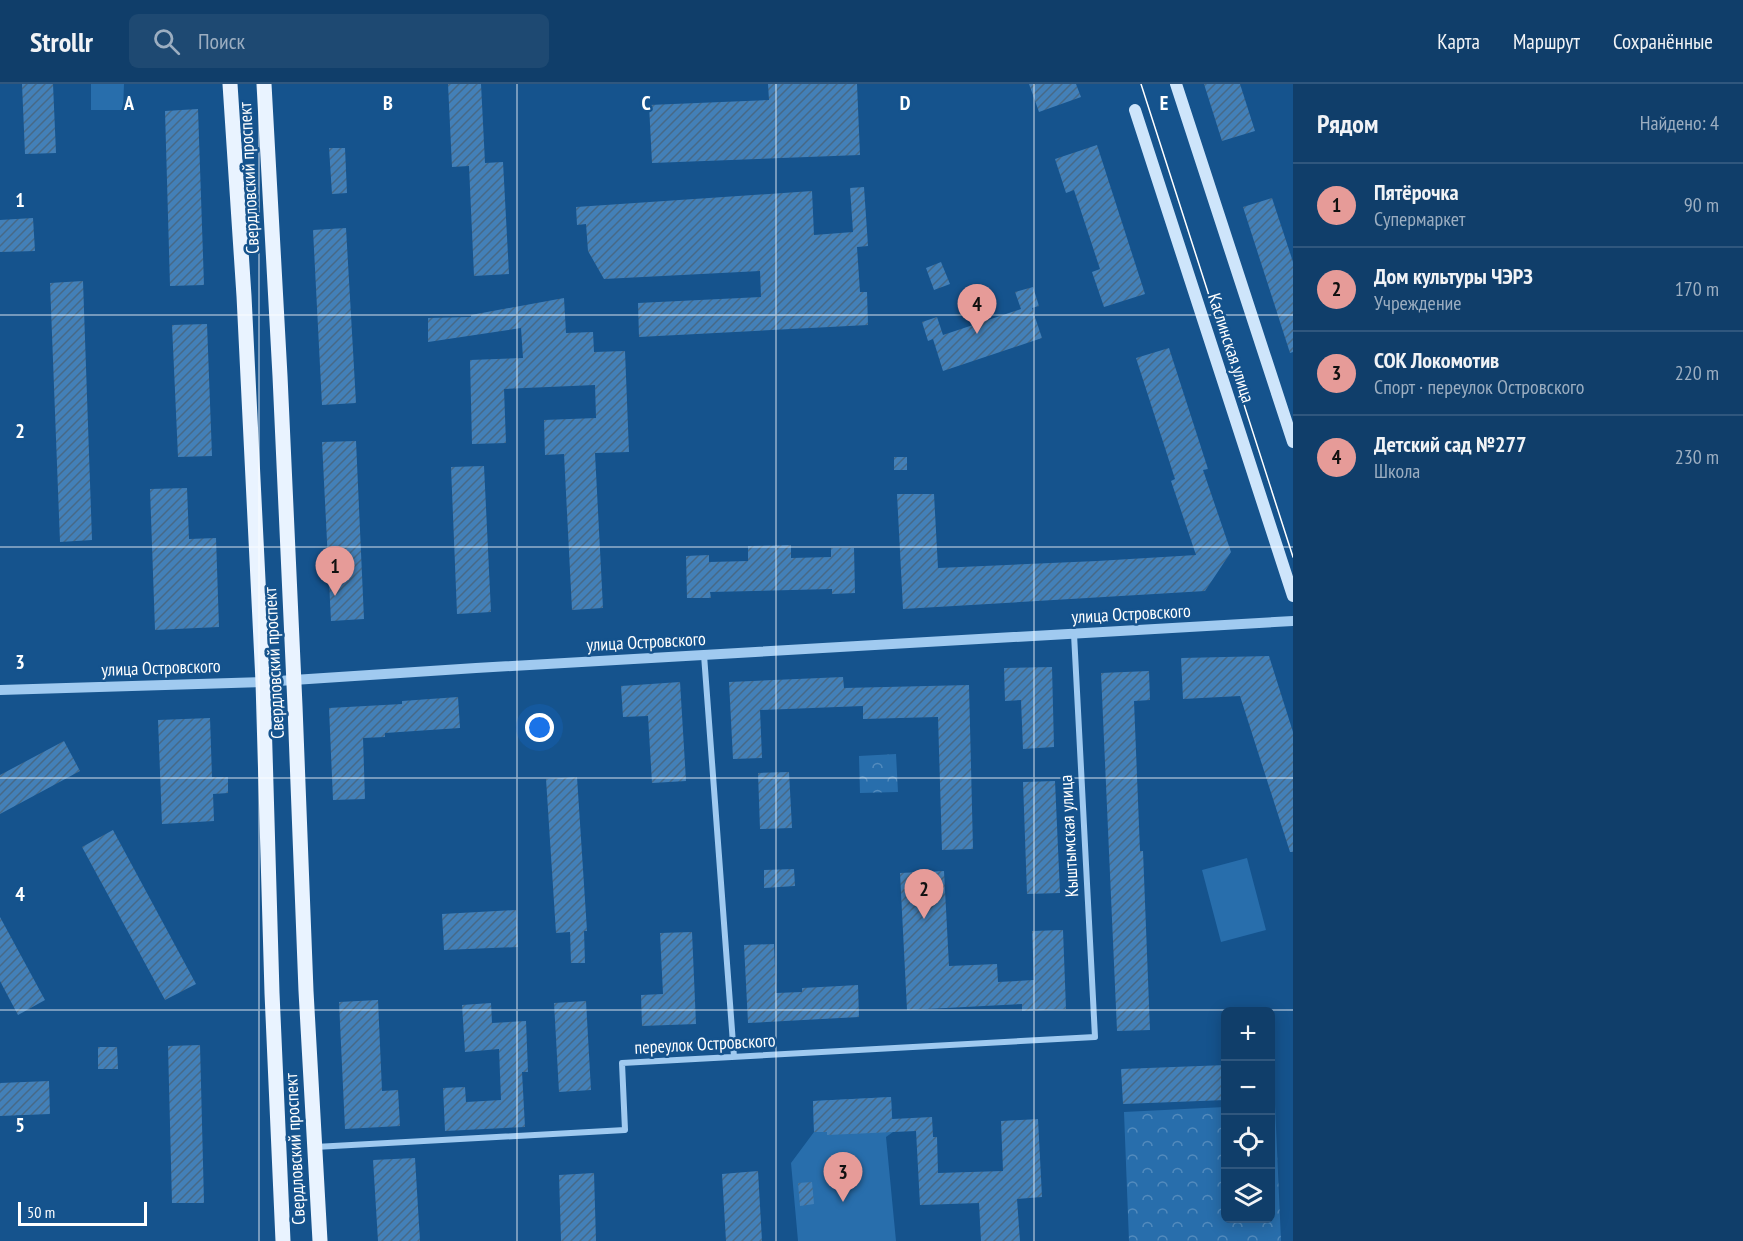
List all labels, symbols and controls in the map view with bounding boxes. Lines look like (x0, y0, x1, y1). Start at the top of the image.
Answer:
search box (129, 14, 549, 68)
text: Strollr (30, 23, 93, 60)
icon: search (150, 25, 183, 58)
text: Поиск (198, 27, 245, 55)
text: Карта (1437, 28, 1480, 55)
text: Маршрут (1513, 28, 1580, 55)
text: Сохранённые (1613, 28, 1713, 55)
text: A (123, 90, 135, 116)
text: B (383, 90, 393, 116)
text: C (641, 90, 651, 116)
text: D (900, 90, 911, 116)
text: E (1160, 90, 1168, 116)
street label: Свердловский проспект (233, 101, 264, 255)
text: Рядом (1317, 107, 1378, 140)
text: Найдено: 4 (1640, 110, 1719, 136)
text: Пятёрочка (1374, 178, 1459, 206)
text: 1 (15, 187, 25, 213)
text: 1 (1332, 192, 1341, 218)
text: 90 m (1684, 192, 1719, 218)
text: Супермаркет (1374, 206, 1465, 232)
text: Дом культуры ЧЭРЗ (1374, 262, 1533, 290)
text: 2 (1332, 276, 1341, 302)
text: 170 m (1675, 276, 1719, 302)
pin: 4 (958, 284, 996, 334)
street label: Каслинская улица (1203, 290, 1260, 405)
text: Учреждение (1374, 290, 1462, 316)
text: СОК Локомотив (1374, 346, 1499, 374)
text: 3 (1332, 360, 1341, 386)
text: 220 m (1675, 360, 1719, 386)
text: Спорт · переулок Островского (1374, 374, 1584, 400)
text: 2 (15, 418, 25, 444)
text: Детский сад №277 (1374, 430, 1526, 458)
text: 4 (1332, 444, 1341, 470)
text: 230 m (1675, 444, 1719, 470)
text: Школа (1374, 458, 1420, 484)
pin: 1 (316, 546, 354, 596)
street label: Свердловский проспект (258, 586, 289, 740)
street label: улица Островского (1071, 599, 1191, 628)
street label: улица Островского (586, 627, 706, 656)
text: 3 (15, 649, 25, 675)
street label: улица Островского (101, 654, 221, 681)
your location (525, 713, 554, 742)
street label: Кыштымская улица (1054, 774, 1083, 898)
pin: 2 (904, 870, 944, 919)
text: 4 (15, 881, 25, 907)
map controls (1221, 1007, 1275, 1223)
button: + (1221, 1007, 1275, 1061)
street label: переулок Островского (634, 1028, 776, 1059)
button: − (1221, 1061, 1275, 1115)
street label: Свердловский проспект (279, 1072, 310, 1226)
text: 5 (15, 1112, 25, 1138)
button: locate (1221, 1115, 1275, 1169)
pin: 3 (824, 1152, 862, 1202)
button: layers (1221, 1169, 1275, 1223)
scale bar (18, 1199, 147, 1226)
text: 50 m (27, 1202, 55, 1222)

